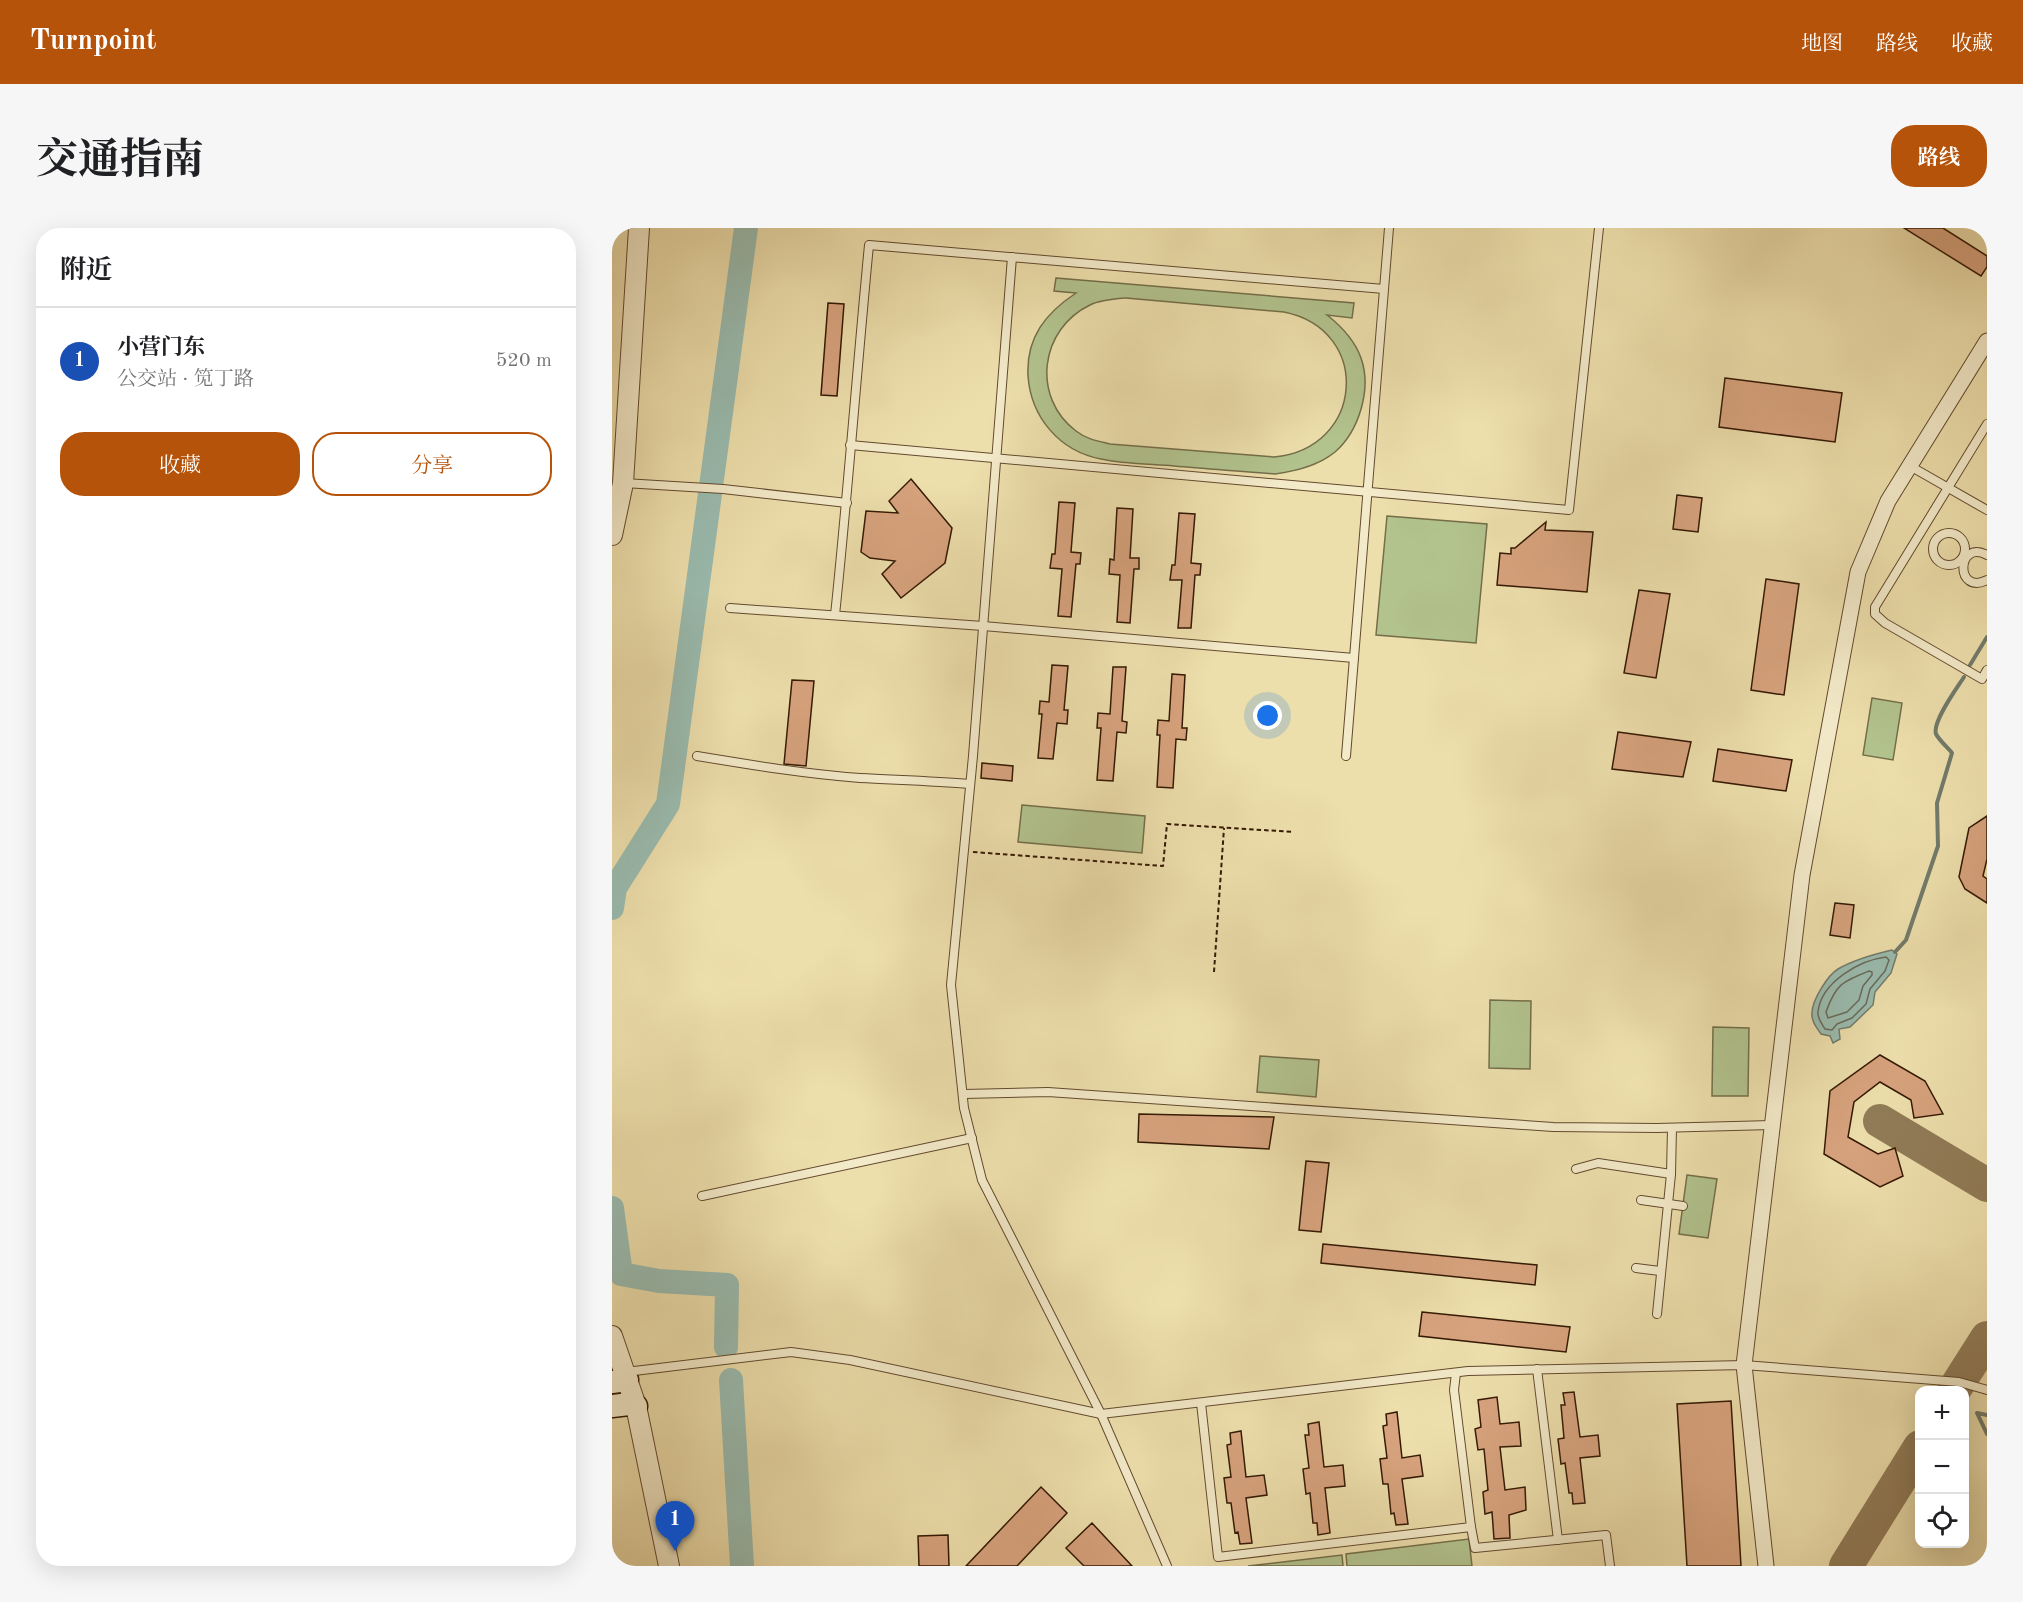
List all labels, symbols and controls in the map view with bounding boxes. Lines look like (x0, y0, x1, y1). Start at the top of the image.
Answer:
text: Turnpoint (30, 28, 157, 56)
text: 地图 (1801, 34, 1843, 55)
text: 路线 (1876, 34, 1918, 55)
text: 收藏 (1951, 34, 1993, 55)
button: 路线 (1891, 125, 1987, 187)
text: 交通指南 (36, 141, 204, 183)
text: 附近 (60, 258, 112, 284)
text: 小营门东 (117, 337, 205, 359)
text: 1 (74, 351, 85, 371)
text: 520 m (496, 351, 552, 371)
text: 公交站 · 笕丁路 (117, 370, 254, 390)
button: 收藏 (60, 432, 300, 496)
button: 分享 (312, 432, 552, 496)
your location (1253, 701, 1282, 730)
map controls (1915, 1386, 1969, 1548)
button: + (1915, 1386, 1969, 1440)
button: − (1915, 1440, 1969, 1494)
button: locate (1915, 1494, 1969, 1548)
pin: 1 (656, 1502, 694, 1551)

